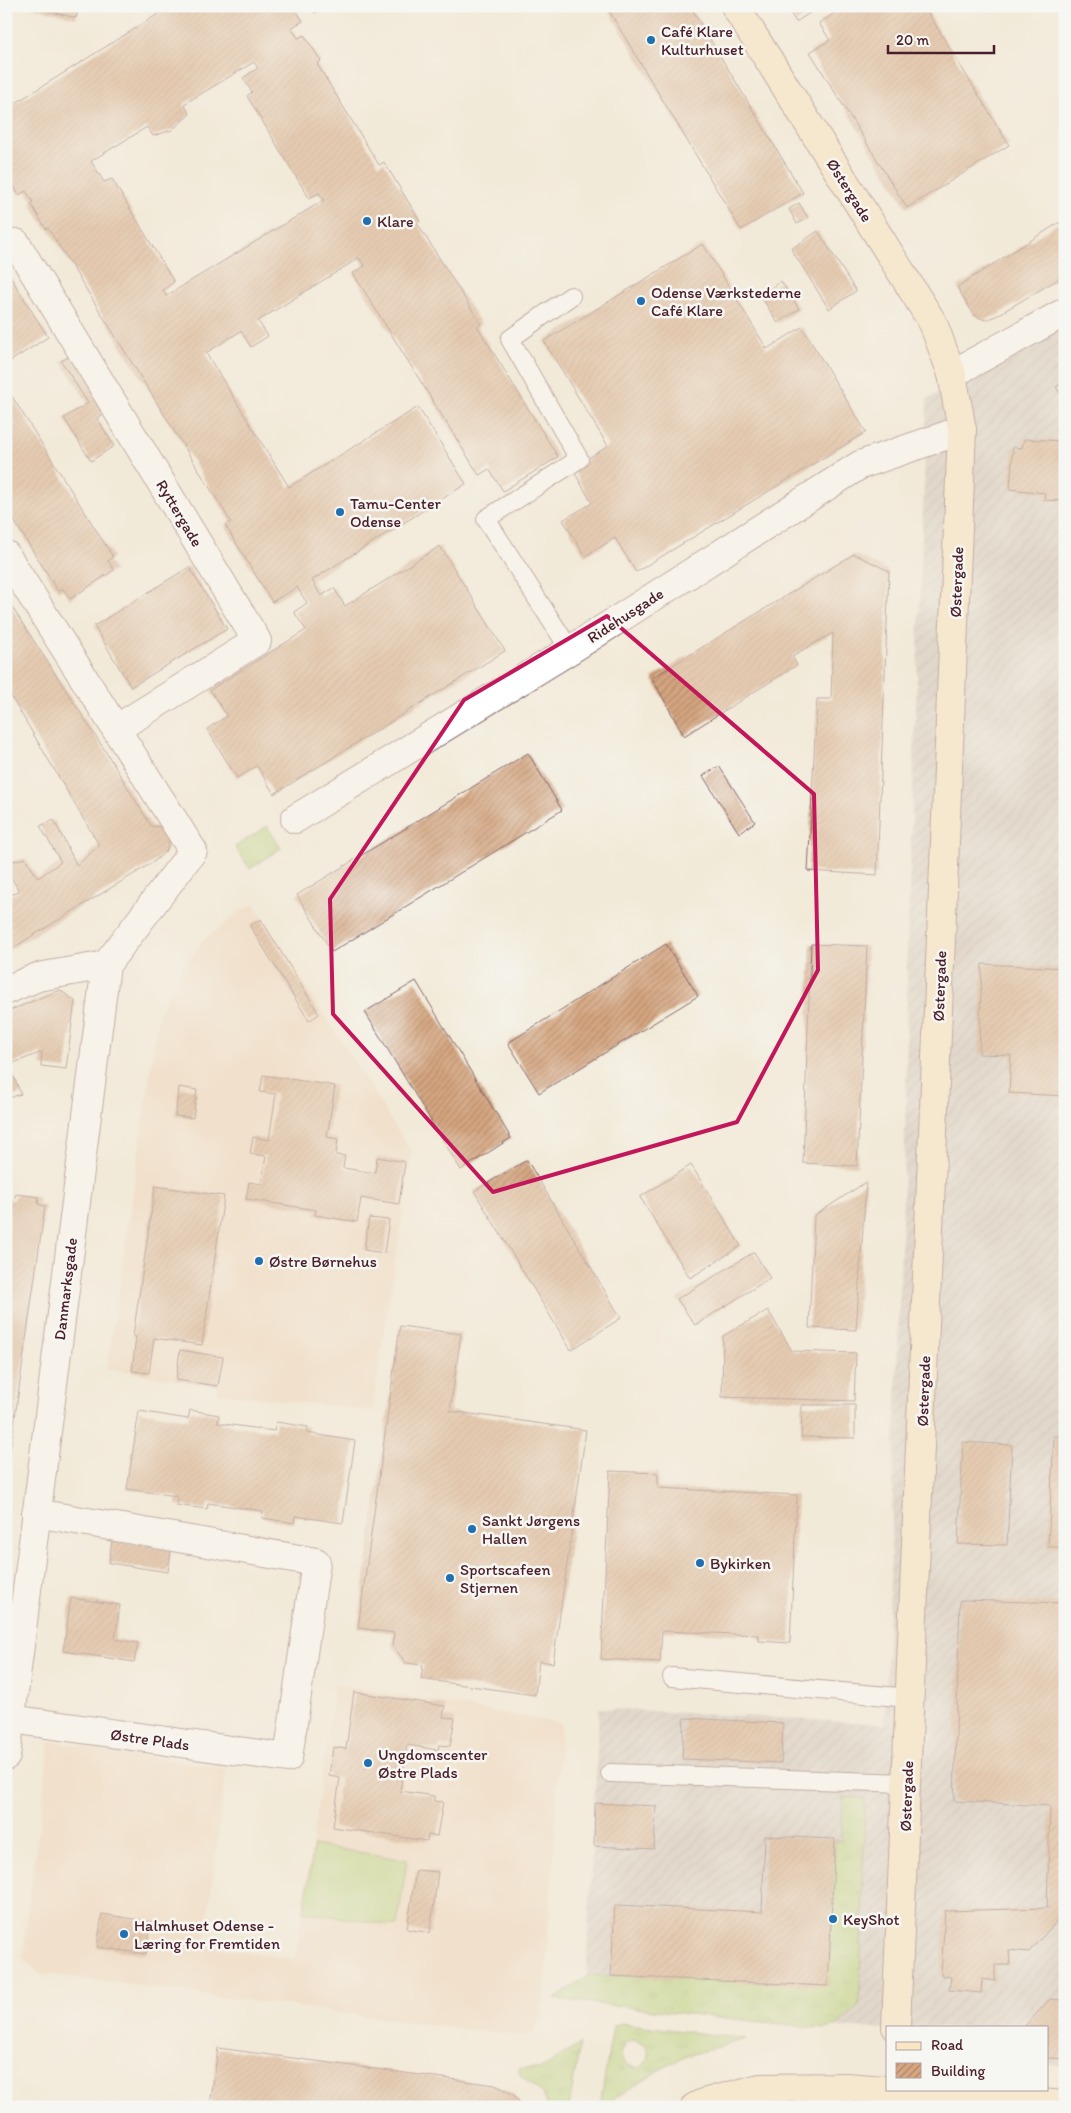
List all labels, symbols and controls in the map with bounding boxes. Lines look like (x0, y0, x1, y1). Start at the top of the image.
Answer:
place label: Café Klare Kulturhuset (661, 22, 744, 59)
scale bar (888, 22, 995, 54)
text: 20 m (896, 31, 930, 49)
marker: Café Klare Kulturhuset (645, 34, 657, 46)
street label: Østergade (823, 155, 877, 226)
place label: Klare (377, 212, 414, 231)
marker: Klare (361, 215, 373, 227)
place label: Odense Værkstederne Café Klare (651, 283, 802, 320)
marker: Odense Værkstederne Café Klare (635, 295, 647, 307)
street label: Ryttergade (152, 476, 207, 550)
place label: Tamu-Center Odense (350, 494, 442, 531)
marker: Tamu-Center Odense (334, 506, 346, 518)
street label: Østergade (946, 546, 967, 618)
street label: Ridehusgade (584, 584, 667, 647)
street label: Østergade (929, 950, 950, 1022)
street label: Danmarksgade (50, 1237, 81, 1342)
place label: Østre Børnehus (269, 1252, 377, 1271)
marker: Østre Børnehus (253, 1255, 265, 1267)
street label: Østergade (913, 1355, 934, 1427)
place label: Sankt Jørgens Hallen (482, 1511, 580, 1548)
marker: Sankt Jørgens Hallen (466, 1523, 478, 1535)
place label: Bykirken (710, 1554, 771, 1573)
marker: Bykirken (694, 1557, 706, 1569)
place label: Sportscafeen Stjernen (460, 1560, 550, 1597)
marker: Sportscafeen Stjernen (444, 1572, 456, 1584)
street label: Østre Plads (109, 1725, 191, 1754)
place label: Ungdomscenter Østre Plads (378, 1745, 488, 1782)
marker: Ungdomscenter Østre Plads (362, 1757, 374, 1769)
street label: Østergade (896, 1760, 917, 1832)
place label: KeyShot (843, 1910, 900, 1929)
marker: KeyShot (827, 1913, 839, 1925)
place label: Halmhuset Odense - Læring for Fremtiden (134, 1916, 280, 1953)
marker: Halmhuset Odense - Læring for Fremtiden (118, 1928, 130, 1940)
legend (886, 2026, 1048, 2090)
text: Road (931, 2036, 964, 2054)
text: Building (931, 2062, 985, 2080)

